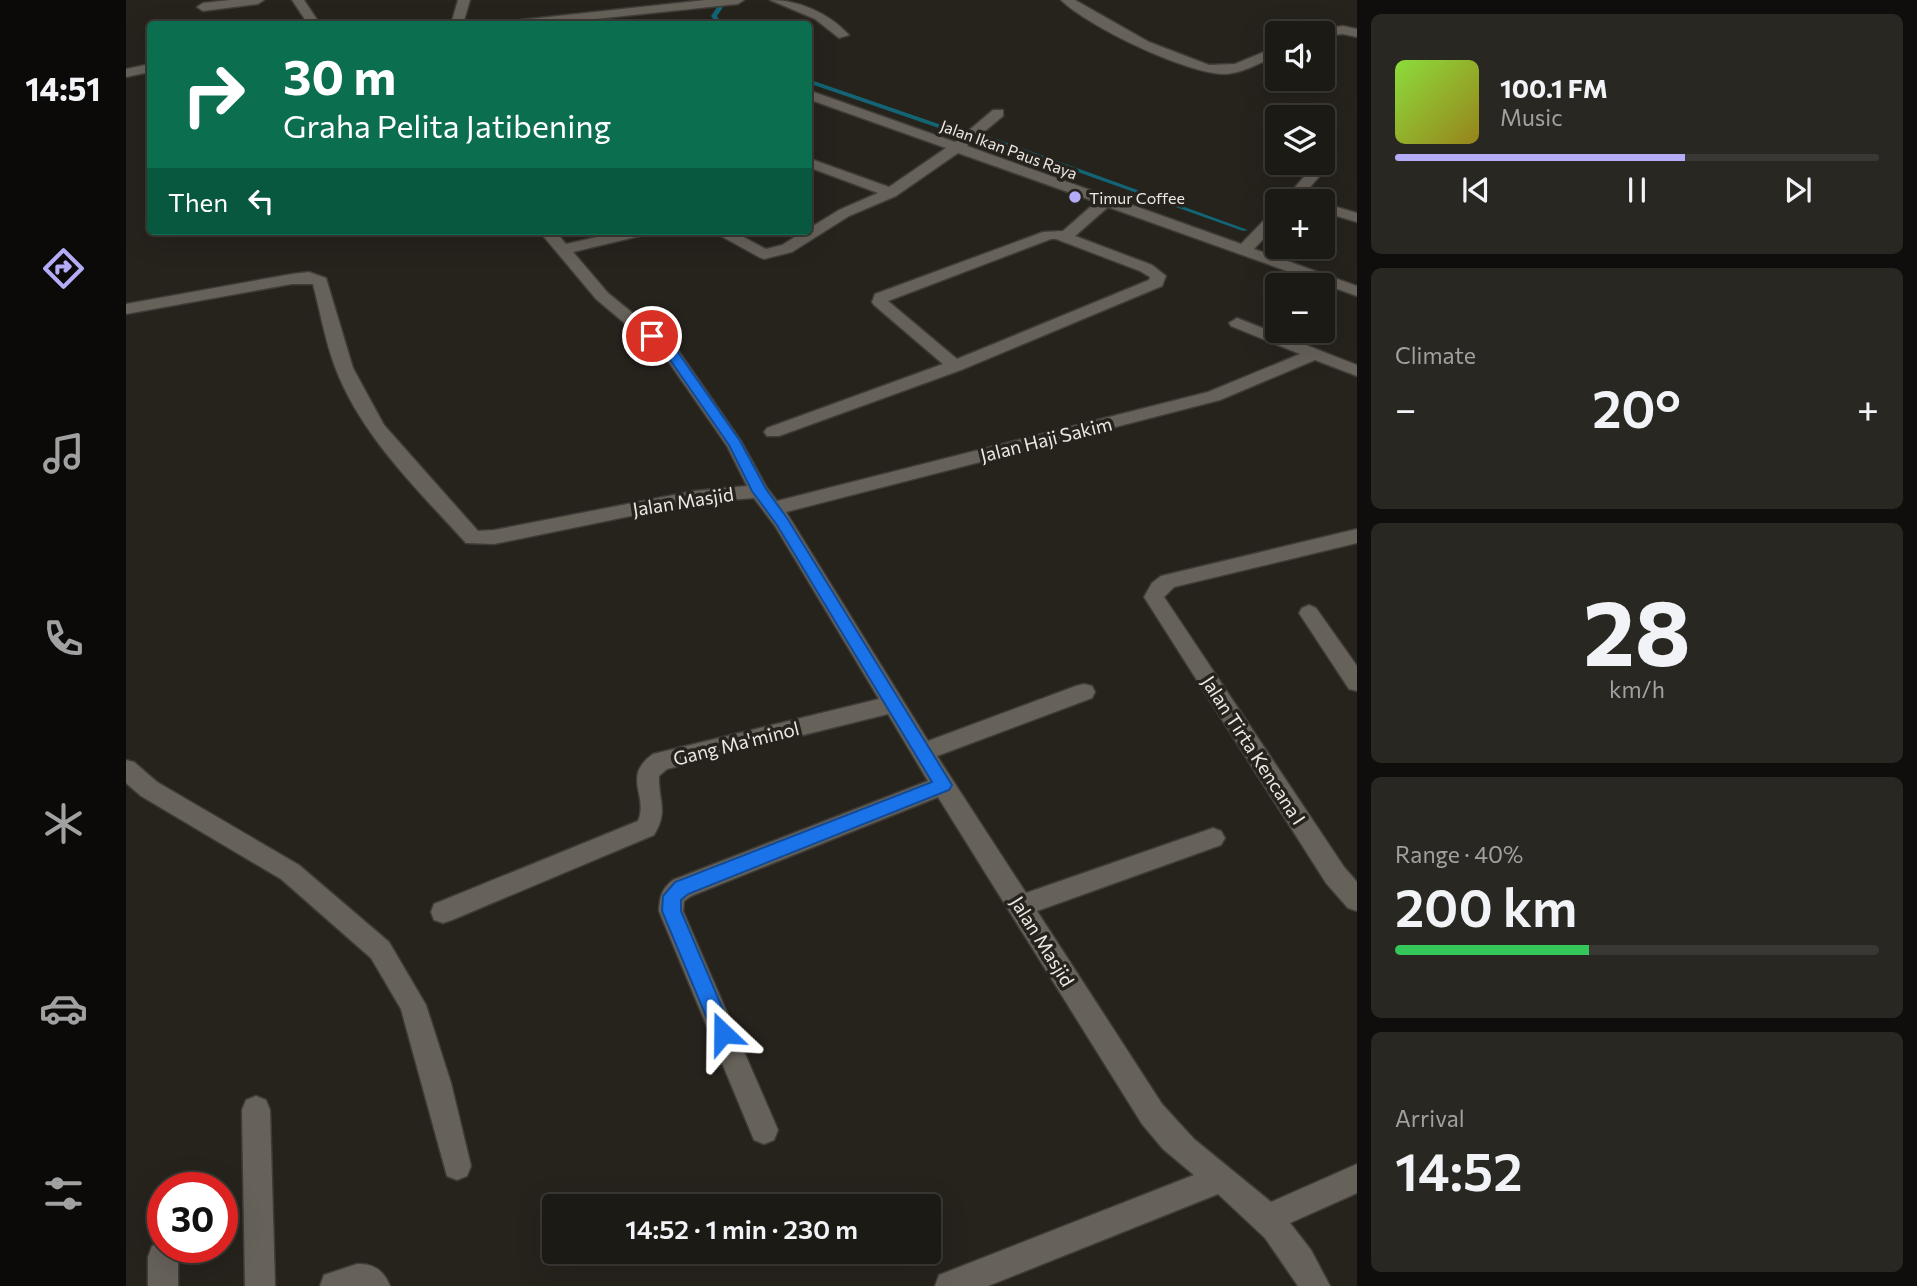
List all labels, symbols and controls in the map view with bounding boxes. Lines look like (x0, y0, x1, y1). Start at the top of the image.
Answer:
map controls (1265, 21, 1335, 343)
button: sound (1265, 21, 1335, 91)
text: 30 m (283, 45, 396, 105)
icon: right (168, 49, 259, 140)
text: 14:51 (25, 68, 101, 108)
text: 100.1 FM (1500, 72, 1608, 103)
text: Music (1500, 103, 1563, 131)
text: Graha Pelita Jatibening (283, 105, 611, 145)
button: layers (1265, 105, 1335, 175)
street label: Jalan Ikan Paus Raya (938, 115, 1080, 183)
icon: previous (1457, 171, 1495, 209)
icon: pause (1618, 171, 1656, 209)
icon: next (1779, 171, 1817, 209)
icon: left (242, 182, 280, 220)
text: Then (168, 186, 228, 217)
place label: Timur Coffee (1089, 188, 1185, 207)
marker: Timur Coffee (1067, 189, 1083, 205)
button: + (1265, 189, 1335, 259)
icon: directions (39, 244, 88, 293)
button: − (1265, 273, 1335, 343)
pin (622, 306, 682, 366)
icon: arrive (633, 317, 671, 355)
text: Climate (1395, 341, 1476, 369)
text: 20° (1592, 375, 1681, 439)
text: − (1395, 384, 1417, 431)
text: + (1857, 384, 1879, 431)
street label: Jalan Haji Sakim (978, 411, 1114, 467)
icon: music (39, 429, 88, 478)
street label: Jalan Masjid (631, 482, 735, 520)
text: 28 (1583, 573, 1691, 685)
icon: phone (39, 614, 88, 663)
street label: Jalan Tirta Kencana I (1197, 671, 1311, 829)
text: km/h (1609, 675, 1665, 703)
street label: Gang Ma'minol (671, 716, 801, 770)
icon: climate (39, 799, 88, 848)
text: Range · 40% (1395, 840, 1523, 868)
text: 200 km (1395, 874, 1577, 938)
street label: Jalan Masjid (1006, 892, 1080, 990)
icon: car (39, 984, 88, 1033)
position arrow (686, 996, 760, 1070)
text: Arrival (1395, 1104, 1465, 1132)
text: 14:52 (1395, 1138, 1523, 1202)
icon: filters (39, 1169, 88, 1218)
speed limit sign: 30 (147, 1172, 238, 1263)
text: 14:52 · 1 min · 230 m (625, 1213, 858, 1244)

